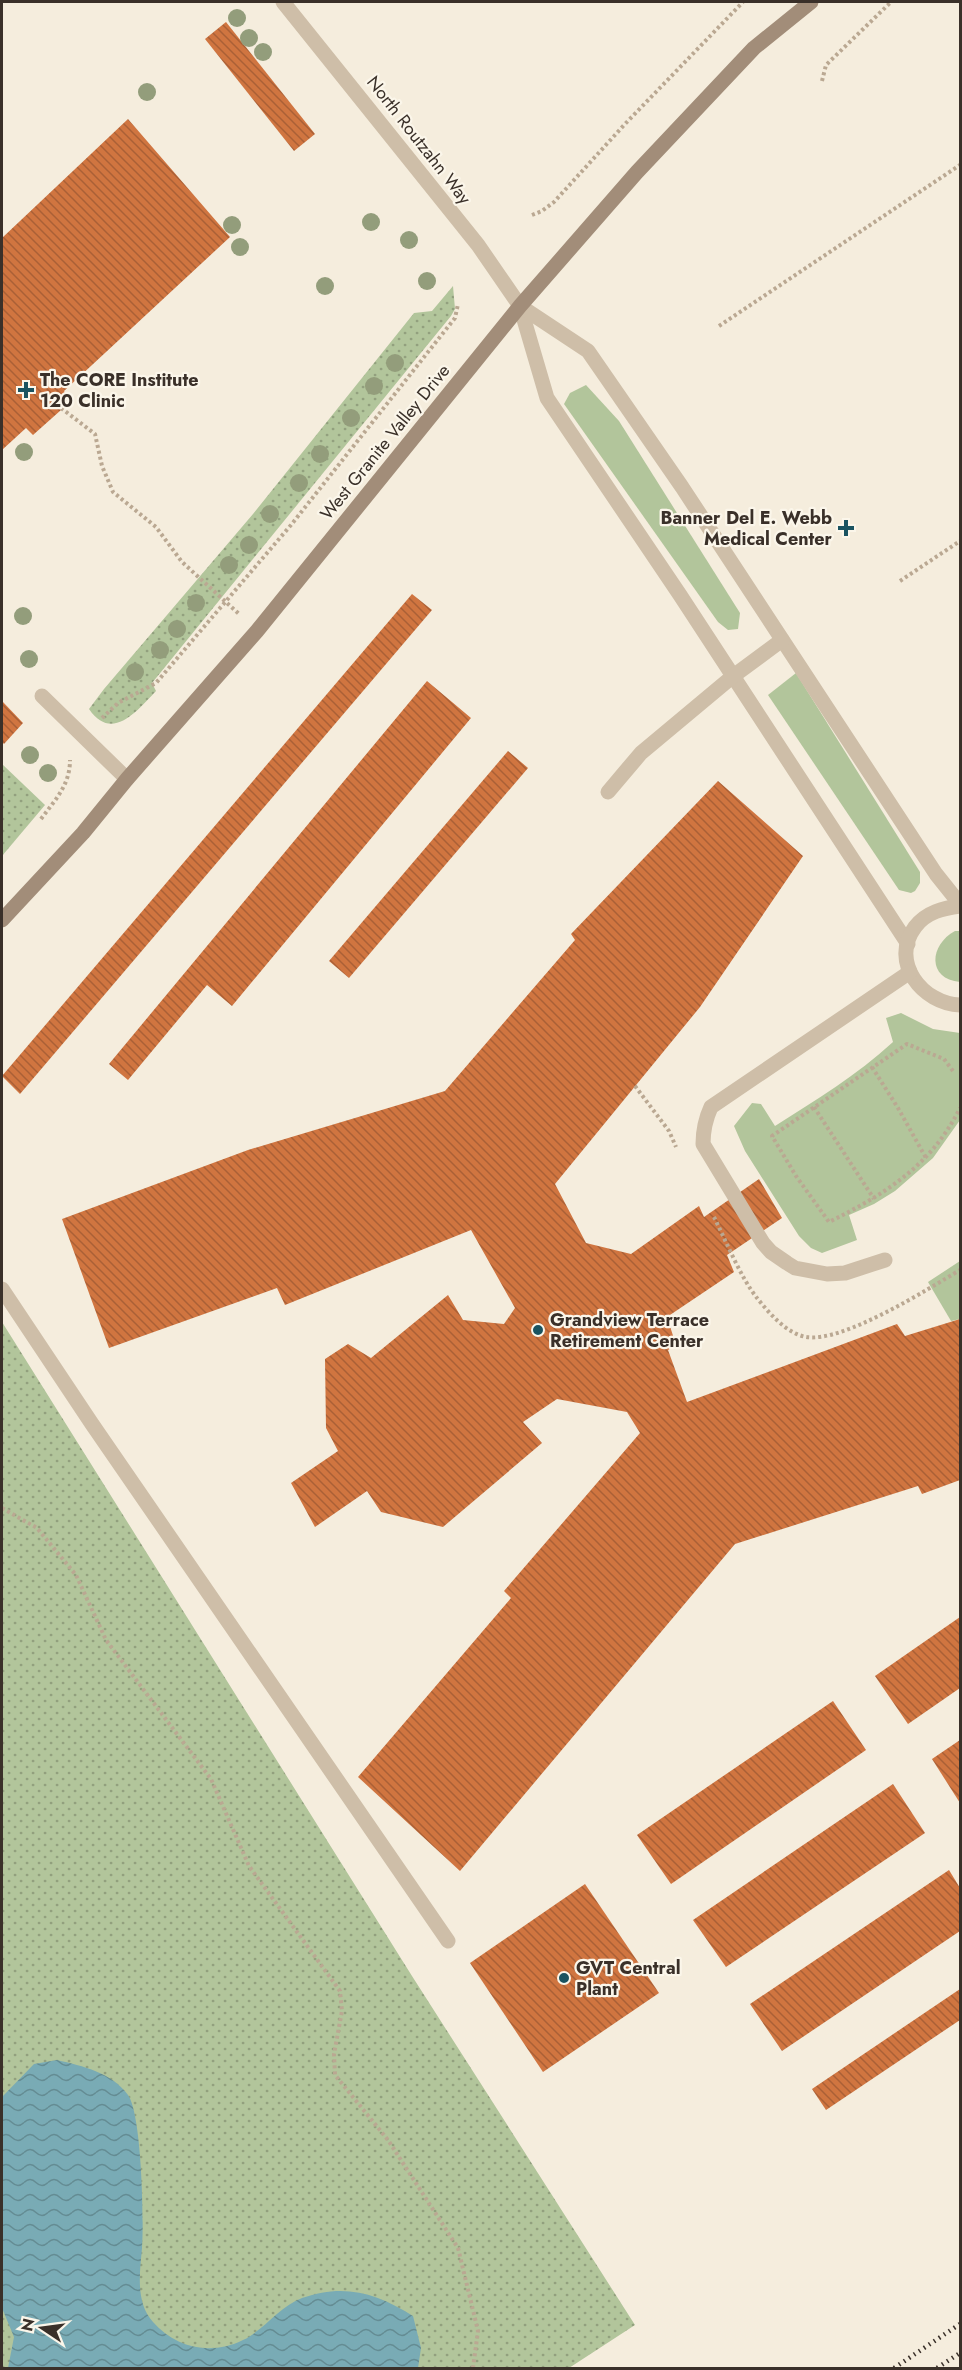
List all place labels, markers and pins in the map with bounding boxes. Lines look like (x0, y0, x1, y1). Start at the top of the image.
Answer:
place label: The CORE Institute 120 Clinic (40, 367, 198, 414)
marker: The CORE Institute 120 Clinic (17, 381, 35, 399)
place label: Banner Del E. Webb Medical Center (660, 505, 833, 552)
marker: Banner Del E. Webb Medical Center (837, 519, 855, 537)
place label: Grandview Terrace Retirement Center (550, 1307, 709, 1354)
marker: Grandview Terrace Retirement Center (531, 1323, 545, 1337)
place label: GVT Central Plant (576, 1955, 681, 2002)
marker: GVT Central Plant (557, 1971, 571, 1985)

